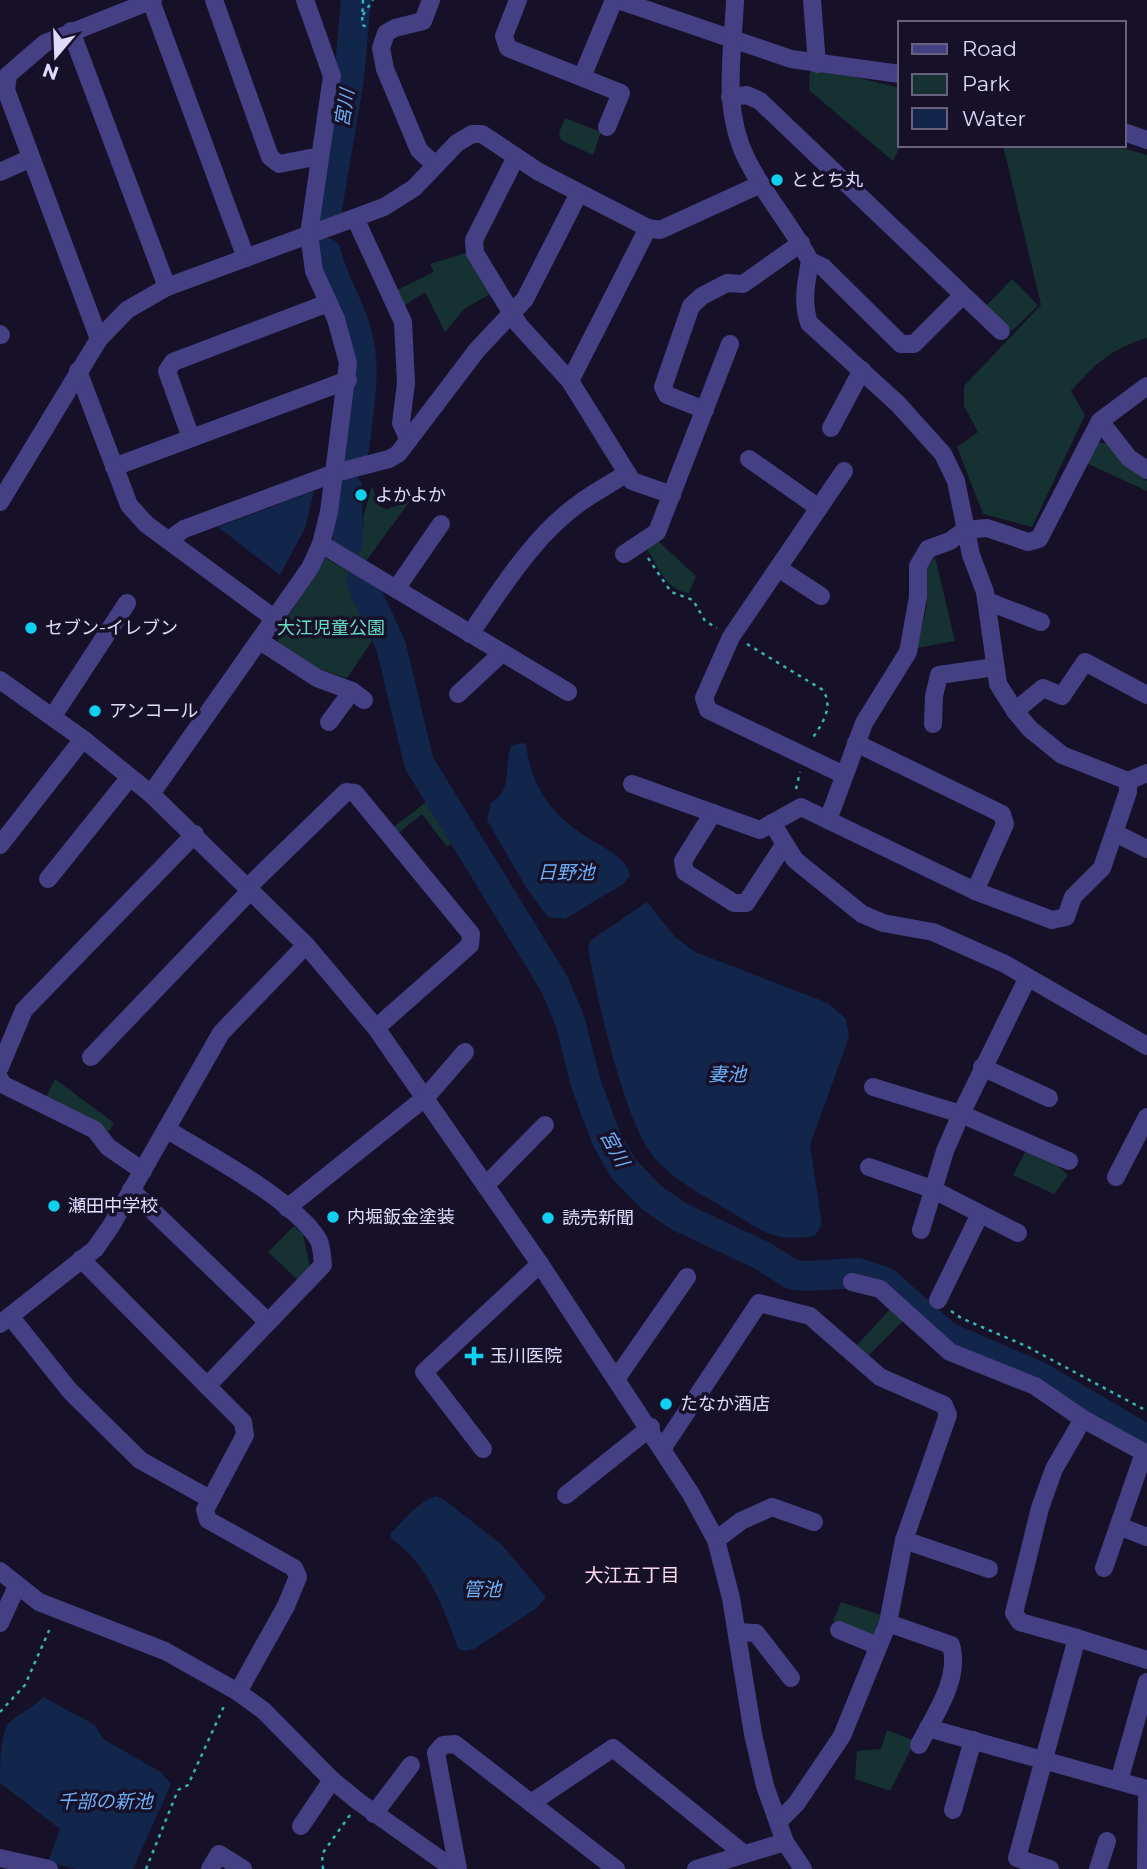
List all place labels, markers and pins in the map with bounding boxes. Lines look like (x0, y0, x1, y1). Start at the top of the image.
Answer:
place label: ととち丸 (791, 169, 863, 191)
marker: ととち丸 (769, 172, 785, 188)
place label: よかよか (375, 484, 446, 506)
marker: よかよか (353, 487, 369, 503)
place label: セブン-イレブン (45, 617, 178, 639)
marker: セブン-イレブン (23, 620, 39, 636)
place label: アンコール (109, 700, 198, 722)
marker: アンコール (87, 703, 103, 719)
place label: 瀬田中学校 (68, 1195, 158, 1217)
marker: 瀬田中学校 (46, 1198, 62, 1214)
place label: 内堀鈑金塗装 (347, 1206, 455, 1228)
place label: 読売新聞 (562, 1207, 634, 1229)
marker: 内堀鈑金塗装 (325, 1209, 341, 1225)
marker: 読売新聞 (540, 1210, 556, 1226)
place label: 玉川医院 (490, 1345, 562, 1367)
marker: 玉川医院 (464, 1346, 484, 1366)
place label: たなか酒店 (680, 1393, 770, 1415)
marker: たなか酒店 (658, 1396, 674, 1412)

